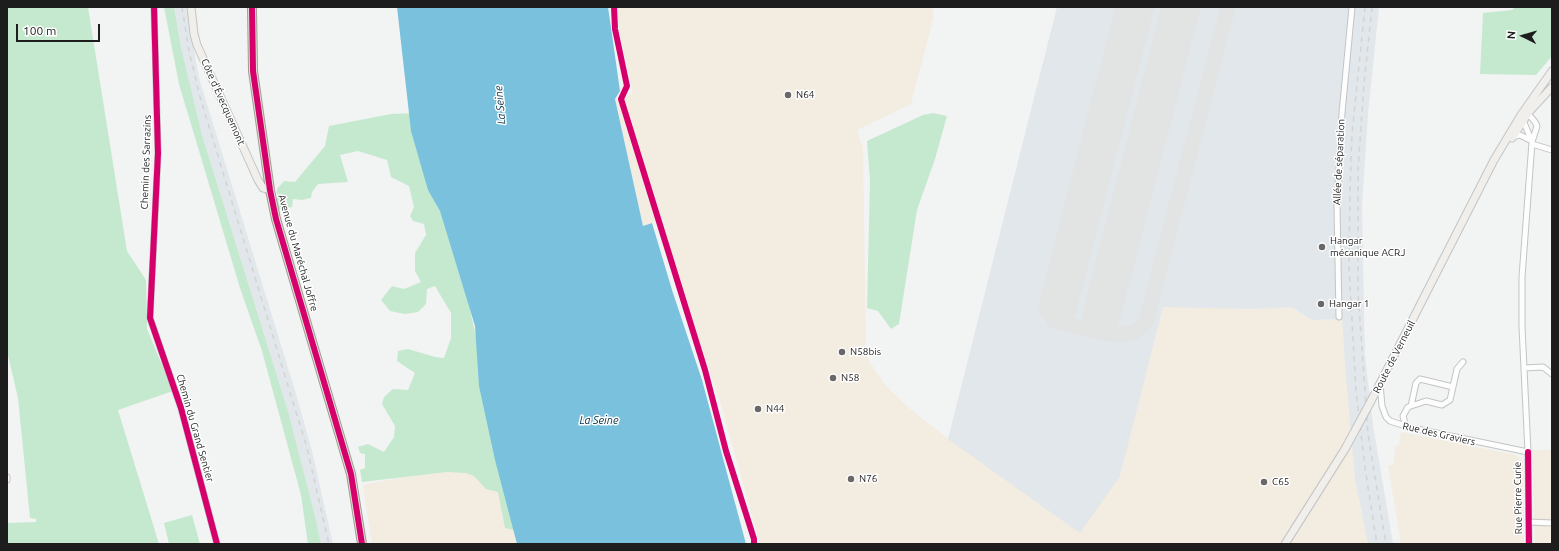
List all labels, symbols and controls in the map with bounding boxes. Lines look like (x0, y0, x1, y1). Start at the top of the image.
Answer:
scale bar (18, 16, 102, 42)
north arrow (1503, 16, 1543, 56)
text: 100 m (23, 24, 56, 37)
text: N (1505, 30, 1517, 40)
street label: Côte d'Évecquemont (198, 57, 248, 147)
water label: La Seine (492, 85, 508, 125)
place label: N64 (796, 89, 814, 101)
marker: N64 (783, 90, 793, 100)
street label: Chemin des Sarrazins (138, 115, 154, 209)
street label: Allée de séparation (1331, 119, 1347, 205)
street label: Avenue du Maréchal Joffre (276, 193, 320, 313)
place label: Hangar mécanique ACRJ (1330, 235, 1405, 258)
marker: Hangar mécanique ACRJ (1317, 242, 1327, 252)
place label: Hangar 1 (1329, 298, 1369, 310)
marker: Hangar 1 (1316, 299, 1326, 309)
street label: Route de Verneuil (1370, 318, 1418, 396)
place label: N58bis (850, 346, 881, 358)
marker: N58bis (837, 347, 847, 357)
place label: N58 (841, 372, 859, 384)
street label: Chemin du Grand Sentier (174, 373, 216, 483)
marker: N58 (828, 373, 838, 383)
place label: N44 (766, 403, 784, 415)
marker: N44 (753, 404, 763, 414)
water label: La Seine (580, 413, 618, 427)
street label: Rue des Graviers (1401, 420, 1477, 448)
street label: Rue Pierre Curie (1511, 462, 1525, 534)
place label: N76 (859, 473, 877, 485)
marker: N76 (846, 474, 856, 484)
place label: C65 (1272, 476, 1289, 488)
marker: C65 (1259, 477, 1269, 487)

